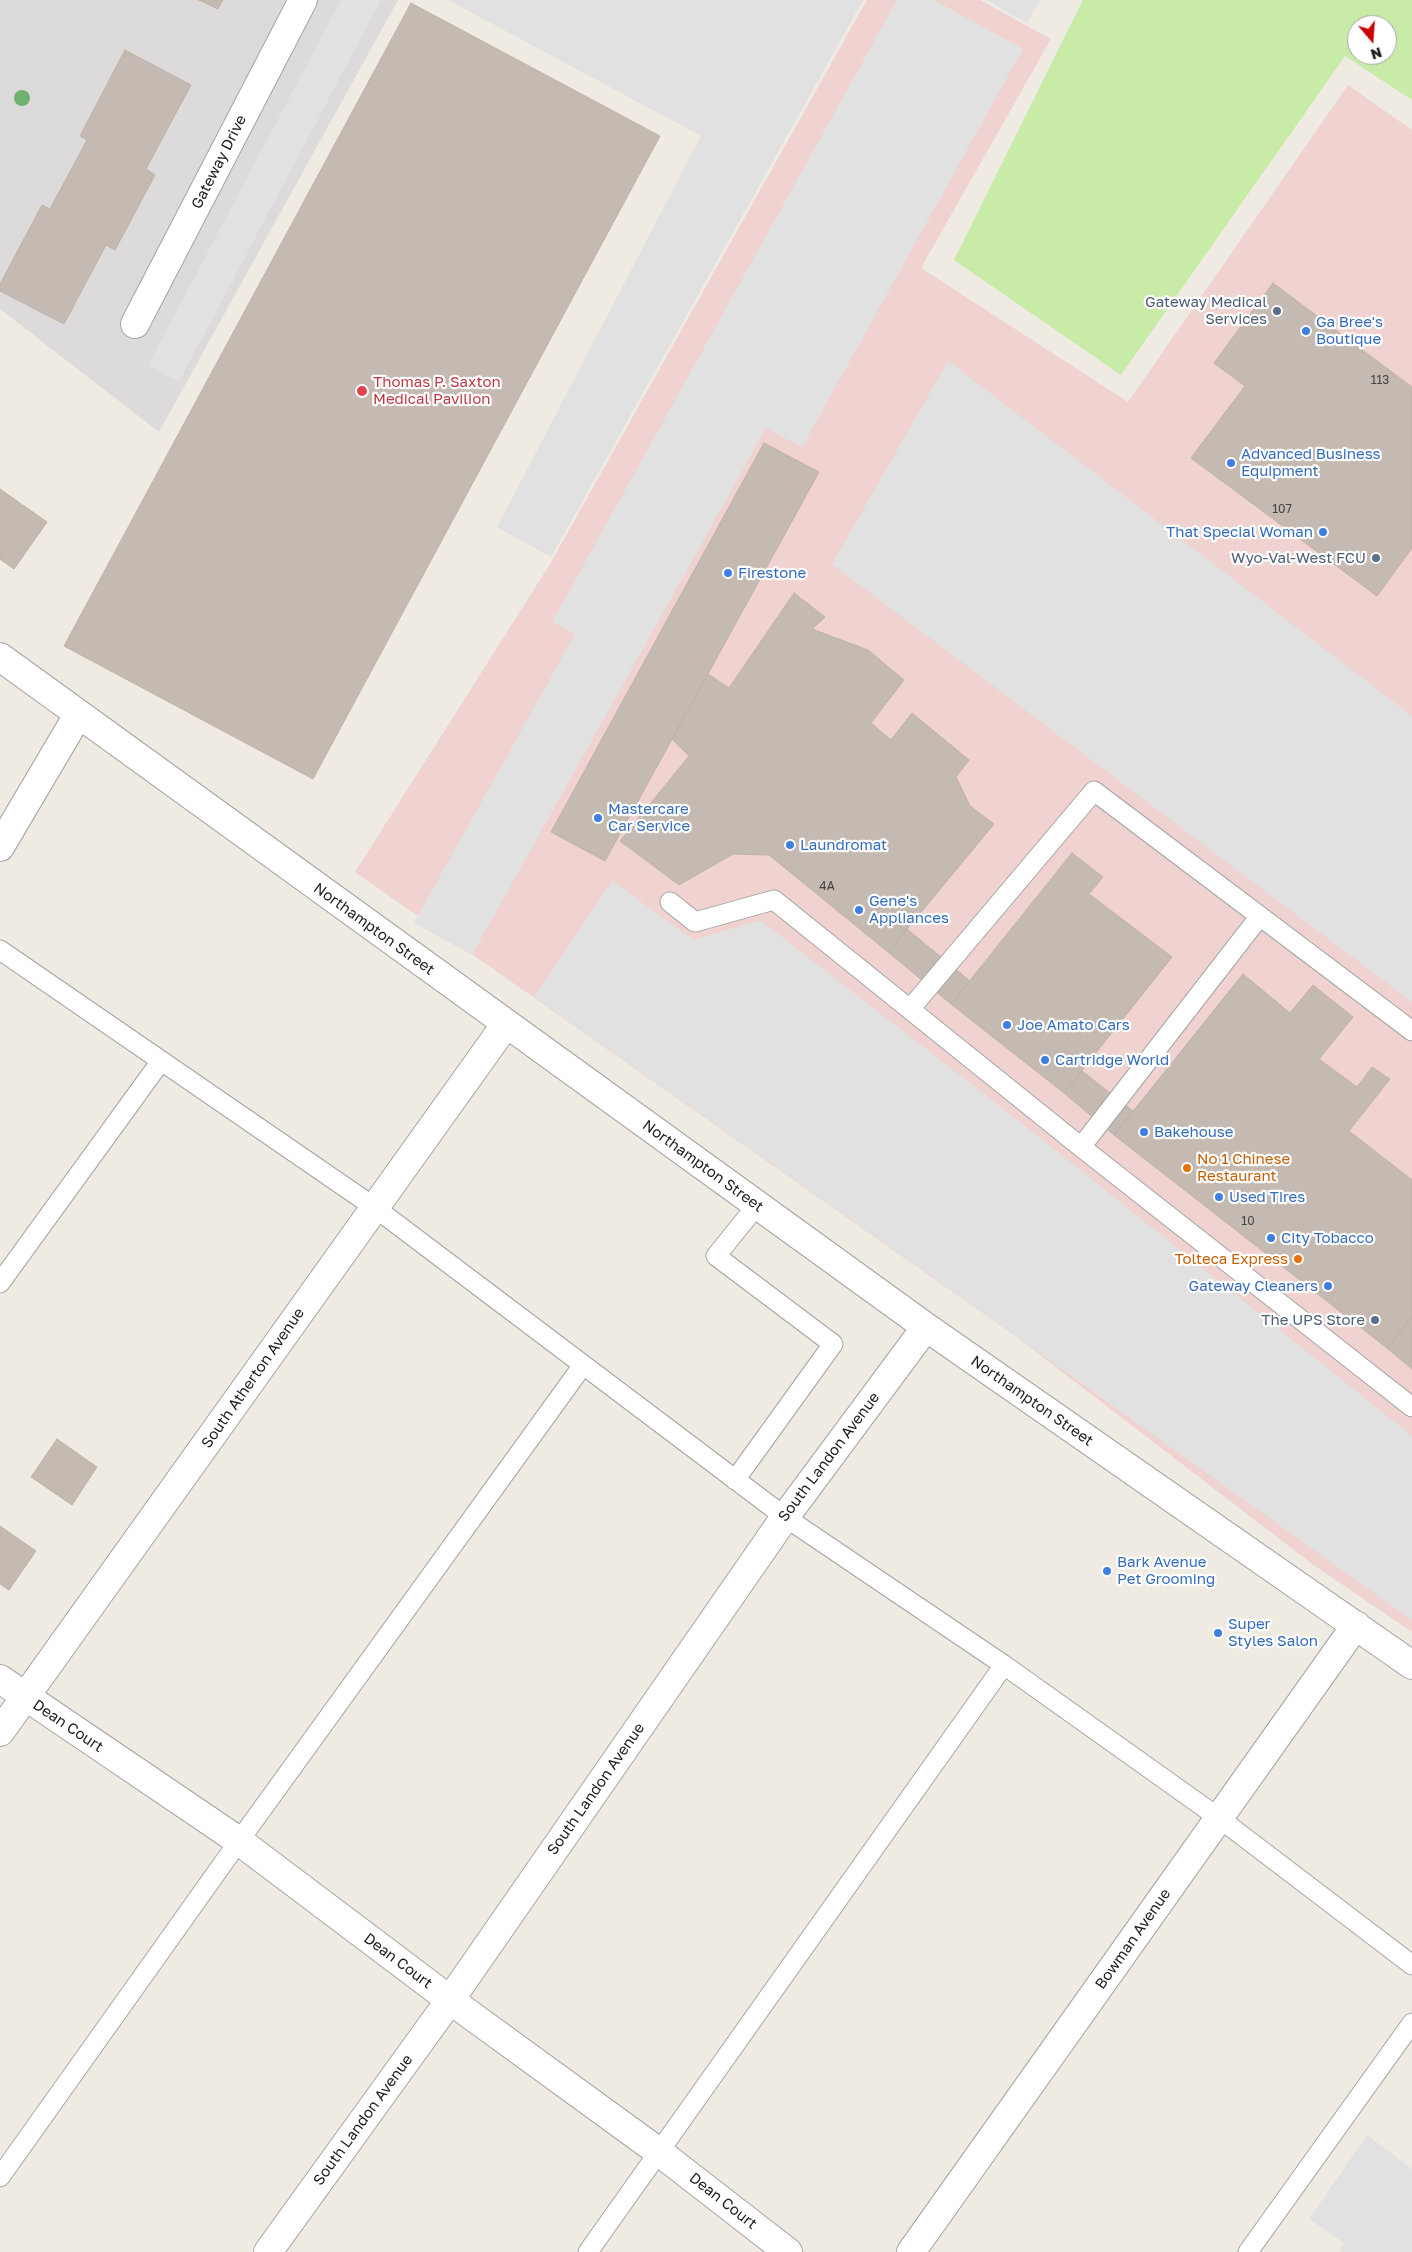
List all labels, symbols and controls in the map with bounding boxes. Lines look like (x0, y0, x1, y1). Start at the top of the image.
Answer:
north arrow (1347, 15, 1397, 65)
text: N (1369, 44, 1384, 64)
street label: Gateway Drive (188, 112, 250, 212)
place label: Gateway Medical Services (1145, 293, 1267, 328)
marker: Gateway Medical Services (1271, 305, 1283, 317)
place label: Ga Bree's Boutique (1316, 313, 1383, 348)
marker: Ga Bree's Boutique (1300, 325, 1312, 337)
place label: Thomas P. Saxton Medical Pavilion (373, 373, 501, 408)
house number: 113 (1371, 373, 1389, 387)
marker: Thomas P. Saxton Medical Pavilion (355, 384, 369, 398)
place label: Advanced Business Equipment (1241, 445, 1381, 480)
marker: Advanced Business Equipment (1225, 457, 1237, 469)
house number: 107 (1272, 502, 1292, 516)
place label: That Special Woman (1166, 523, 1313, 541)
marker: That Special Woman (1317, 526, 1329, 538)
place label: Wyo-Val-West FCU (1231, 549, 1366, 567)
marker: Wyo-Val-West FCU (1370, 552, 1382, 564)
place label: Firestone (738, 564, 806, 582)
marker: Firestone (722, 567, 734, 579)
place label: Mastercare Car Service (608, 800, 690, 835)
marker: Mastercare Car Service (592, 812, 604, 824)
place label: Laundromat (800, 836, 887, 854)
marker: Laundromat (784, 839, 796, 851)
street label: Northampton Street (310, 879, 438, 979)
house number: 4A (819, 879, 835, 893)
place label: Gene's Appliances (869, 892, 949, 927)
marker: Gene's Appliances (853, 904, 865, 916)
place label: Joe Amato Cars (1017, 1016, 1130, 1034)
marker: Joe Amato Cars (1001, 1019, 1013, 1031)
place label: Cartridge World (1055, 1051, 1169, 1069)
marker: Cartridge World (1039, 1054, 1051, 1066)
street label: Northampton Street (639, 1116, 767, 1216)
place label: Bakehouse (1154, 1123, 1233, 1141)
marker: Bakehouse (1138, 1126, 1150, 1138)
place label: No 1 Chinese Restaurant (1197, 1150, 1290, 1185)
marker: No 1 Chinese Restaurant (1181, 1162, 1193, 1174)
place label: Used Tires (1229, 1188, 1305, 1206)
marker: Used Tires (1213, 1191, 1225, 1203)
house number: 10 (1241, 1214, 1255, 1228)
place label: City Tobacco (1281, 1229, 1374, 1247)
marker: City Tobacco (1265, 1232, 1277, 1244)
place label: Tolteca Express (1175, 1250, 1288, 1268)
marker: Tolteca Express (1292, 1253, 1304, 1265)
place label: Gateway Cleaners (1189, 1277, 1318, 1295)
marker: Gateway Cleaners (1322, 1280, 1334, 1292)
street label: South Atherton Avenue (198, 1304, 308, 1452)
place label: The UPS Store (1261, 1311, 1365, 1329)
marker: The UPS Store (1369, 1314, 1381, 1326)
street label: Northampton Street (967, 1352, 1097, 1450)
street label: South Landon Avenue (775, 1389, 883, 1525)
place label: Bark Avenue Pet Grooming (1117, 1553, 1215, 1588)
marker: Bark Avenue Pet Grooming (1101, 1565, 1113, 1577)
place label: Super Styles Salon (1228, 1615, 1318, 1650)
marker: Super Styles Salon (1212, 1627, 1224, 1639)
street label: Dean Court (29, 1696, 107, 1756)
street label: South Landon Avenue (544, 1719, 648, 1859)
street label: Bowman Avenue (1092, 1885, 1174, 1993)
street label: Dean Court (360, 1929, 436, 1993)
street label: South Landon Avenue (310, 2051, 416, 2189)
street label: Dean Court (686, 2169, 760, 2233)

